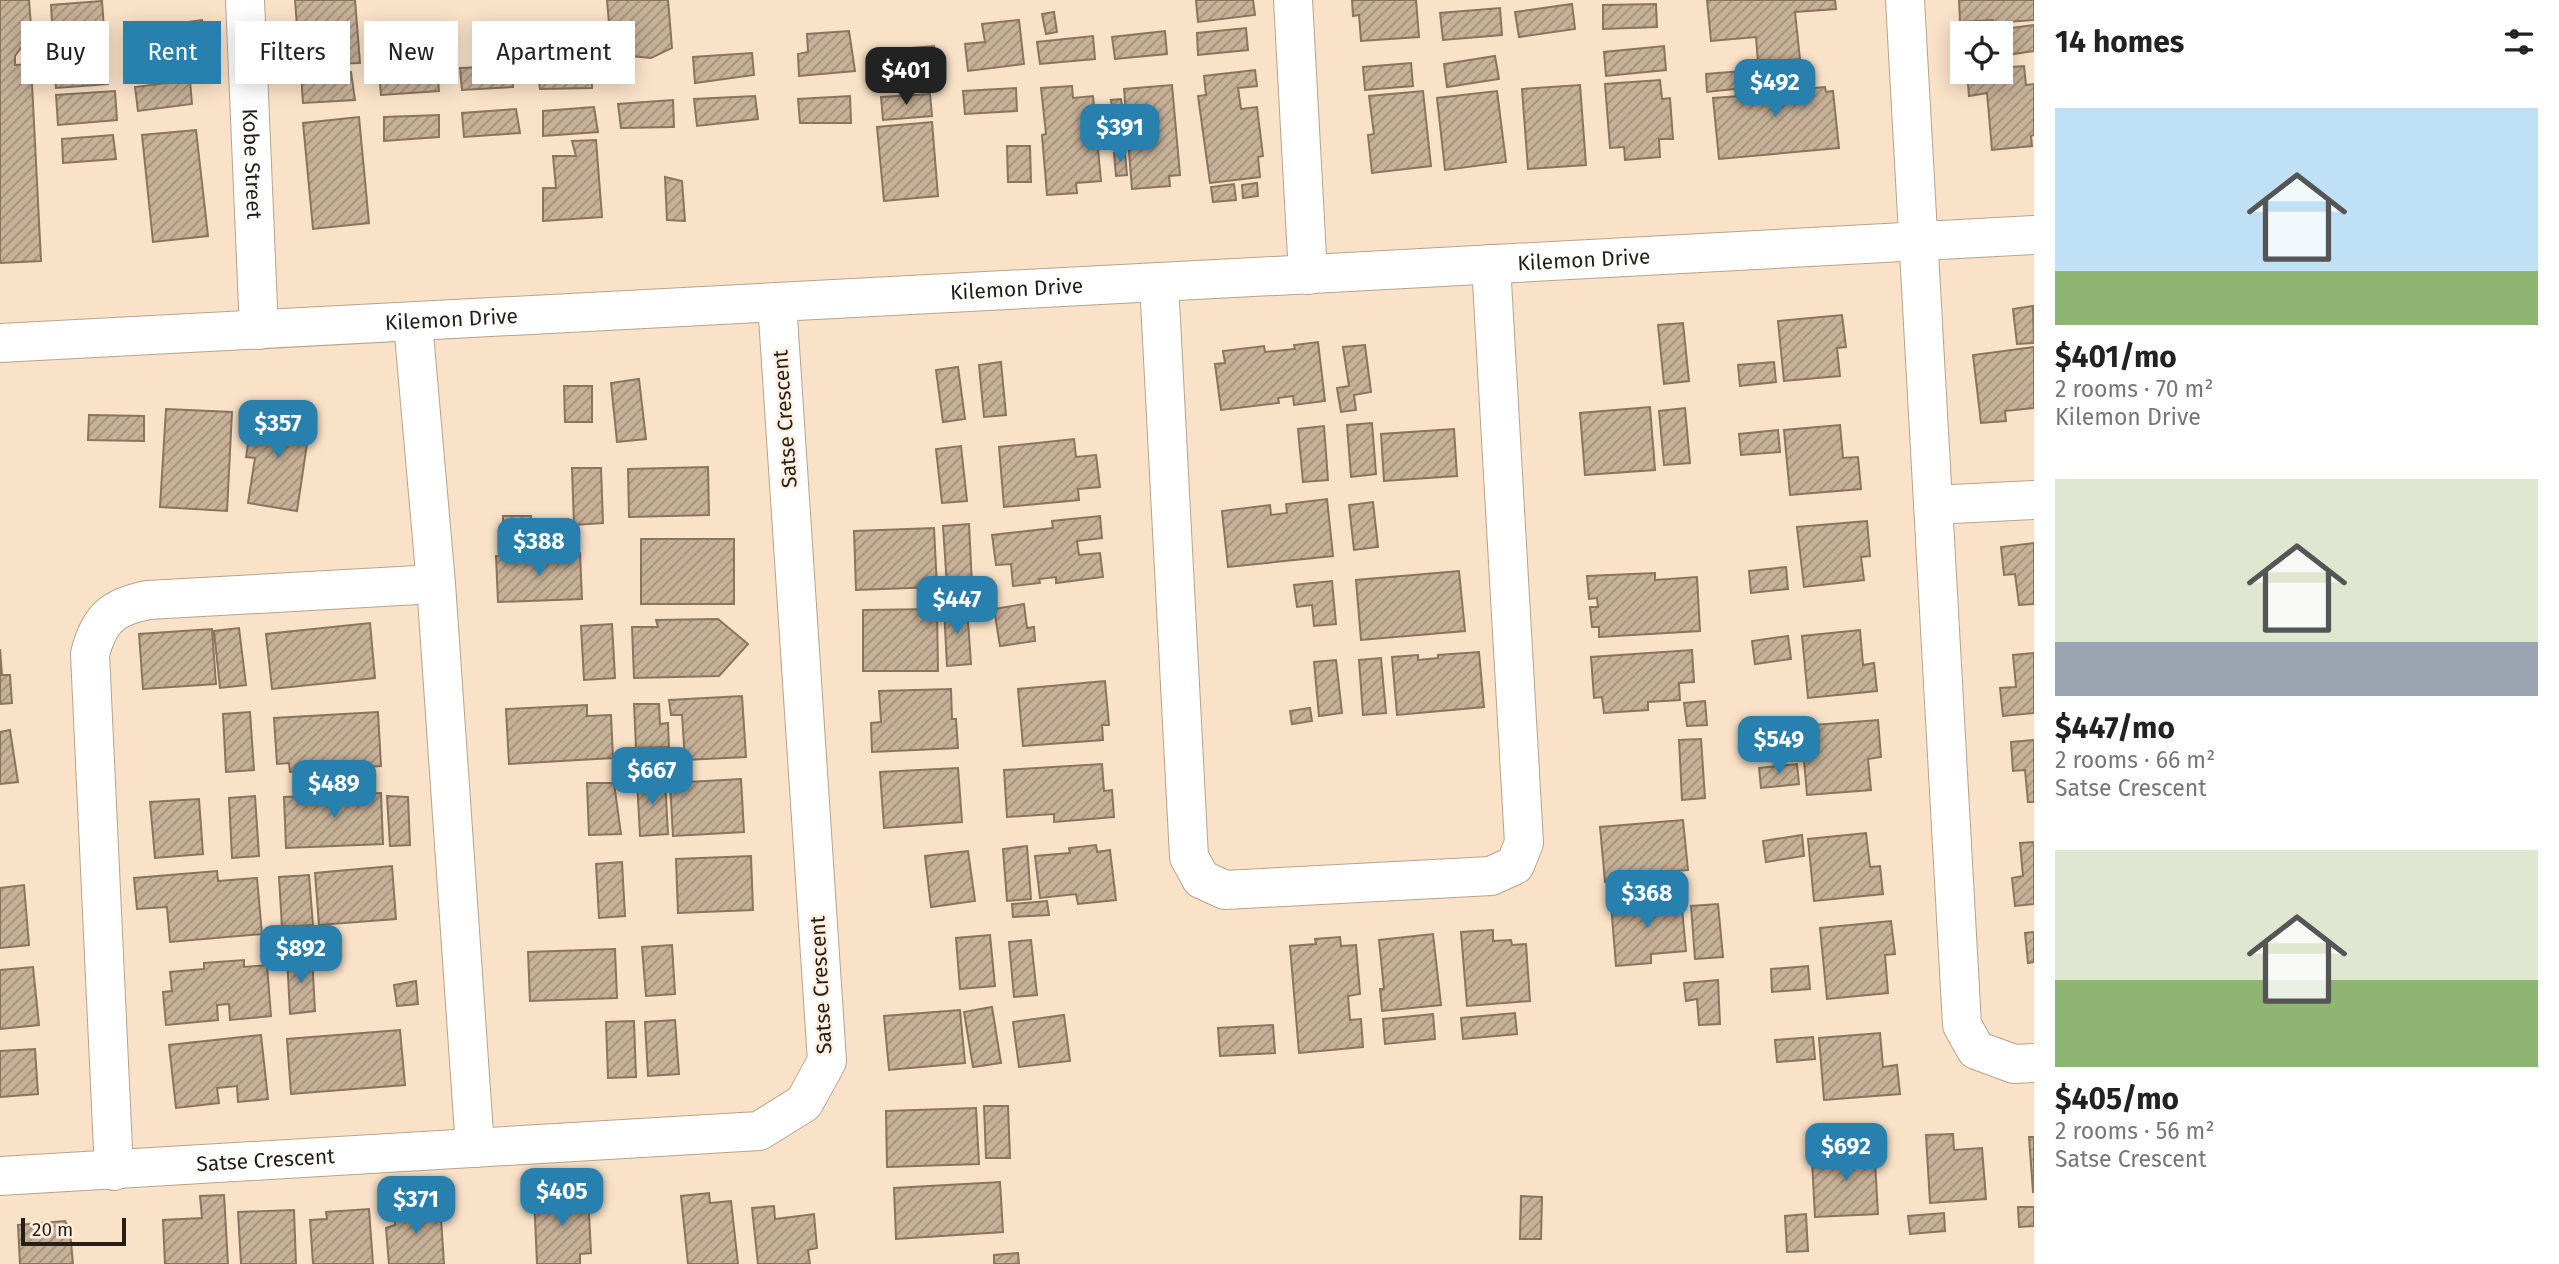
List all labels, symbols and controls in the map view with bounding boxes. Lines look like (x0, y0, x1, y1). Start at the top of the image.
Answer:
chip: Buy (21, 21, 109, 84)
chip: Rent (123, 21, 221, 84)
chip: Filters (235, 21, 350, 84)
chip: New (364, 21, 458, 84)
chip: Apartment (472, 21, 635, 84)
map controls (1950, 21, 2013, 84)
button: locate (1950, 21, 2013, 84)
icon: filters (2500, 23, 2538, 61)
text: 14 homes (2055, 24, 2184, 60)
pin: $401 (865, 48, 947, 107)
text: $401 (881, 56, 931, 84)
pin: $492 (1734, 60, 1816, 119)
text: $492 (1750, 68, 1800, 96)
pin: $391 (1079, 104, 1161, 164)
street label: Kobe Street (237, 108, 267, 220)
text: $391 (1096, 113, 1144, 141)
icon: home (2234, 154, 2360, 280)
street label: Kilemon Drive (1517, 244, 1651, 276)
street label: Kilemon Drive (949, 273, 1084, 306)
street label: Kilemon Drive (384, 303, 519, 336)
text: $401/mo (2055, 339, 2177, 375)
street label: Satse Crescent (767, 349, 803, 489)
text: 2 rooms · 70 m² (2055, 375, 2213, 403)
pin: $357 (237, 400, 319, 460)
text: Kilemon Drive (2055, 403, 2201, 431)
text: $357 (254, 409, 302, 437)
pin: $388 (498, 518, 580, 578)
icon: home (2234, 525, 2360, 651)
text: $388 (513, 527, 565, 555)
pin: $447 (916, 576, 998, 636)
text: $447 (933, 585, 981, 613)
text: $447/mo (2055, 710, 2175, 746)
pin: $549 (1738, 716, 1820, 776)
text: $549 (1754, 725, 1804, 753)
text: 2 rooms · 66 m² (2055, 746, 2215, 774)
pin: $667 (611, 748, 693, 807)
text: $667 (628, 756, 676, 784)
pin: $489 (293, 760, 375, 820)
text: $489 (308, 769, 360, 797)
text: Satse Crescent (2055, 774, 2207, 802)
pin: $368 (1606, 870, 1688, 930)
text: $368 (1622, 879, 1672, 907)
icon: home (2234, 896, 2360, 1022)
street label: Satse Crescent (804, 915, 838, 1055)
pin: $892 (260, 926, 342, 985)
text: $892 (276, 934, 326, 962)
text: $405/mo (2055, 1081, 2179, 1117)
text: 2 rooms · 56 m² (2055, 1117, 2214, 1145)
pin: $692 (1805, 1124, 1887, 1183)
text: $692 (1821, 1132, 1871, 1160)
street label: Satse Crescent (196, 1143, 336, 1177)
text: Satse Crescent (2055, 1145, 2207, 1173)
pin: $405 (521, 1168, 603, 1228)
pin: $371 (375, 1176, 457, 1236)
text: $405 (536, 1177, 588, 1205)
text: $371 (393, 1185, 439, 1213)
scale bar (21, 1215, 126, 1247)
text: 20 m (32, 1218, 73, 1241)

